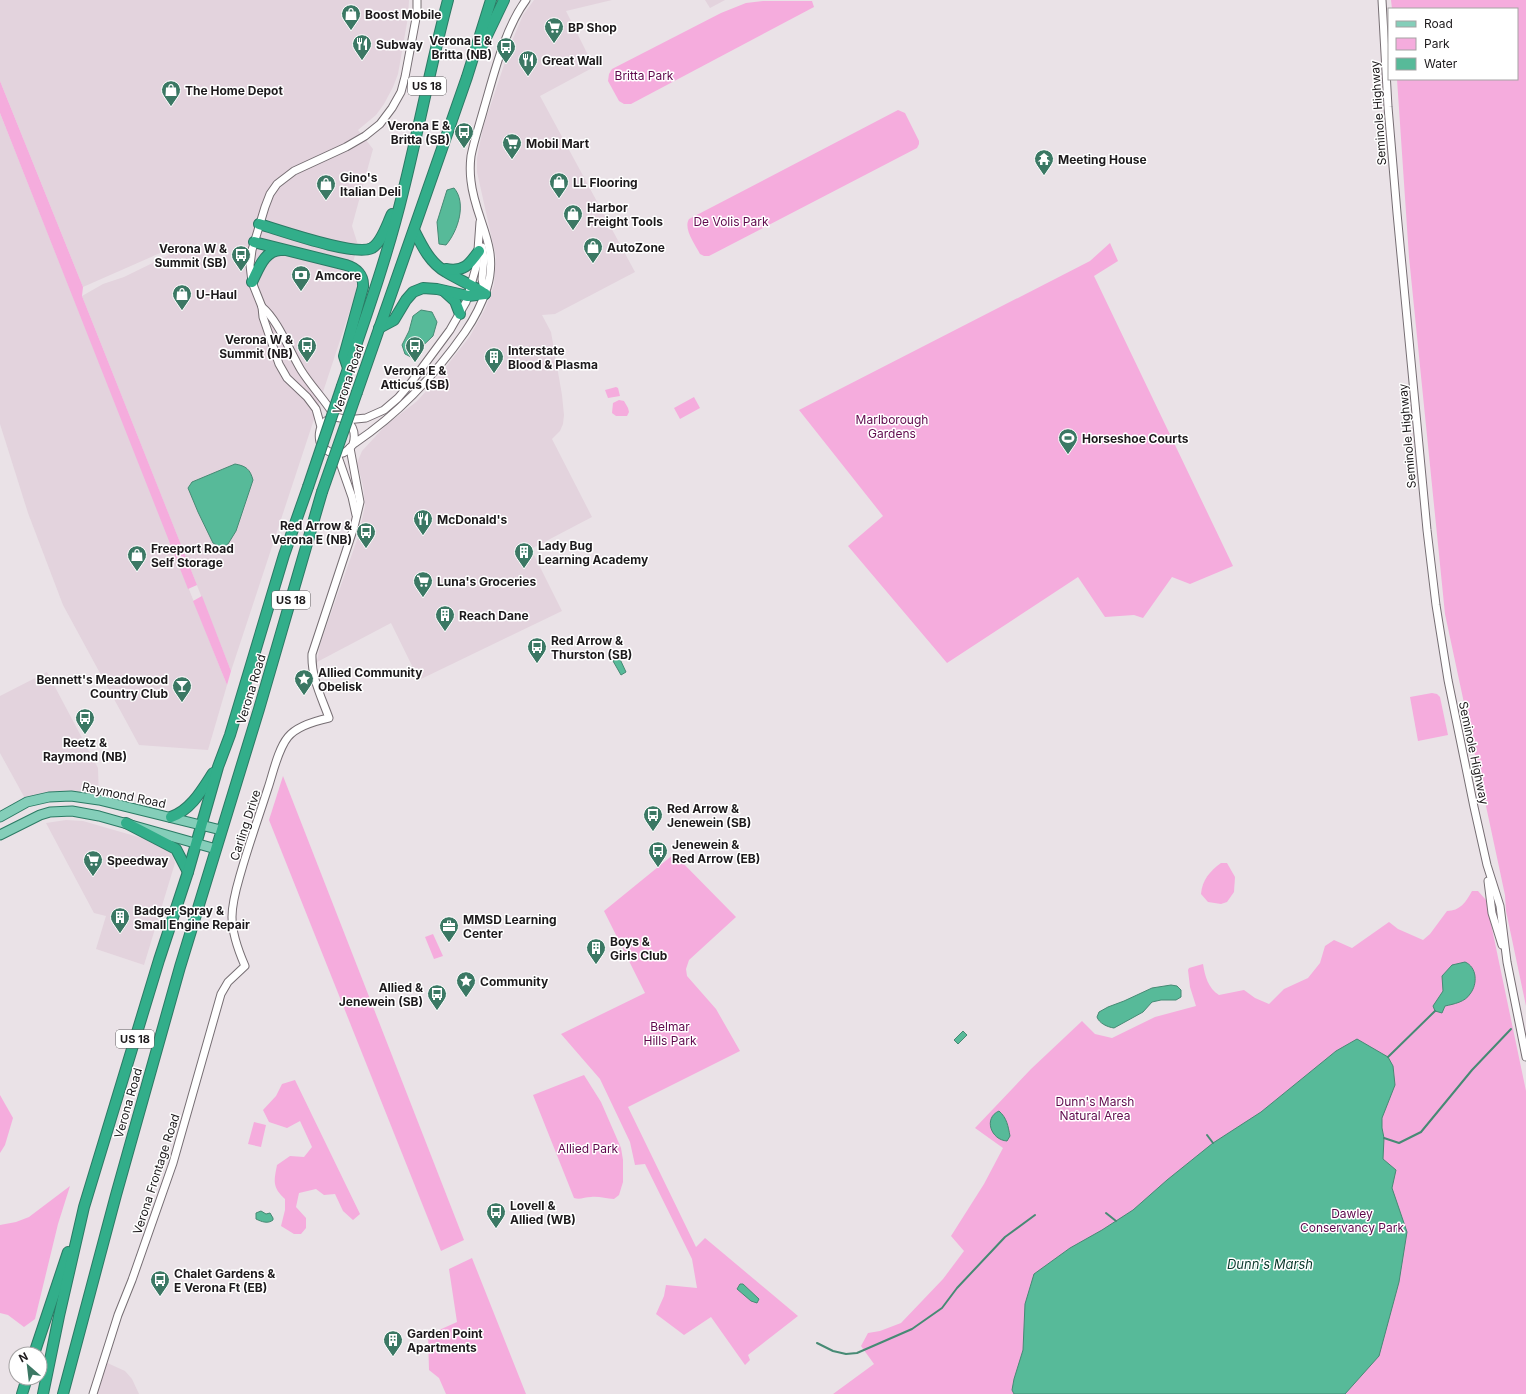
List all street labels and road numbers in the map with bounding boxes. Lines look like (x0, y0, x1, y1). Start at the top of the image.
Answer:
street label: Seminole Highway (1367, 60, 1389, 166)
road number: US 18 (408, 77, 446, 95)
street label: Verona Road (329, 342, 367, 416)
street label: Seminole Highway (1395, 383, 1419, 489)
road number: US 18 (272, 591, 310, 609)
street label: Verona Road (233, 652, 269, 726)
street label: Seminole Highway (1456, 700, 1492, 806)
street label: Raymond Road (81, 779, 167, 811)
street label: Carling Drive (226, 788, 264, 862)
road number: US 18 (116, 1030, 154, 1048)
street label: Verona Road (111, 1066, 145, 1140)
street label: Verona Frontage Road (129, 1112, 183, 1236)

